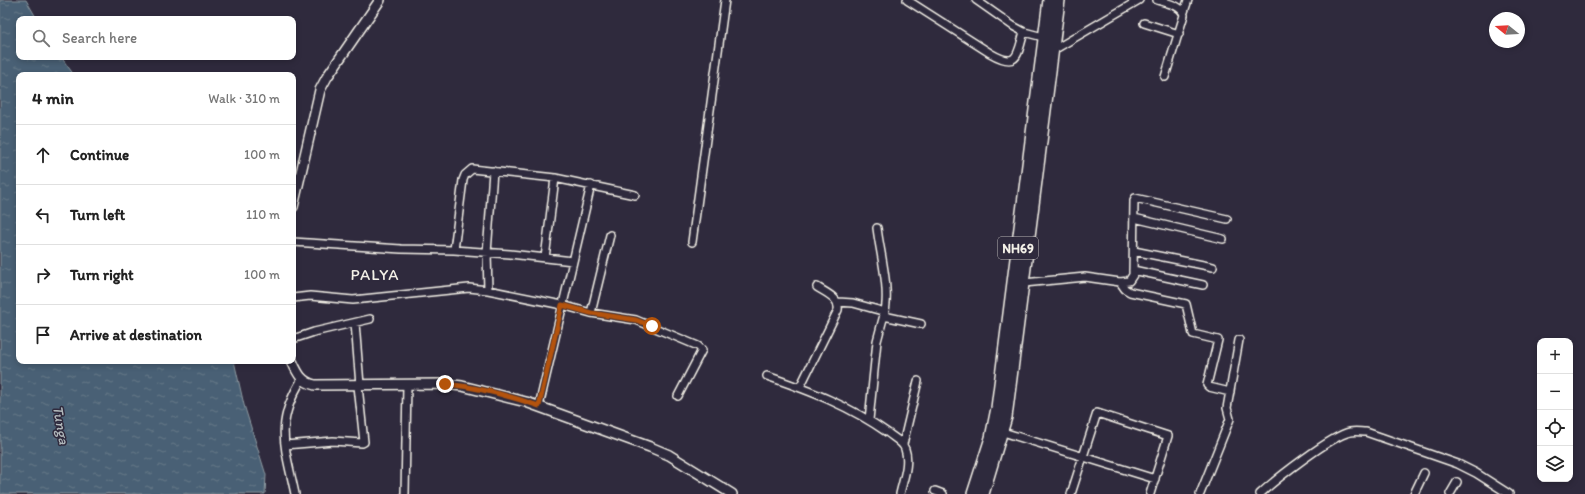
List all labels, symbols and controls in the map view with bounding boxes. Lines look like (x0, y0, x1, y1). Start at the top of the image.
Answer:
north arrow (1489, 12, 1525, 48)
search box (16, 16, 296, 60)
icon: search (30, 27, 52, 49)
text: Search here (62, 29, 137, 47)
text: 4 min (32, 88, 74, 108)
text: Walk · 310 m (208, 91, 280, 106)
icon: ahead (32, 144, 54, 166)
text: Continue (70, 146, 129, 164)
text: 100 m (244, 147, 280, 162)
icon: left (32, 204, 54, 226)
text: Turn left (70, 206, 125, 224)
text: 110 m (246, 207, 280, 222)
road number: NH69 (998, 237, 1038, 259)
icon: right (32, 264, 54, 286)
district label: PALYA (350, 265, 400, 284)
text: Turn right (70, 266, 134, 284)
text: 100 m (244, 267, 280, 282)
route start (643, 317, 661, 335)
icon: arrive (32, 324, 54, 346)
text: Arrive at destination (70, 326, 202, 344)
map controls (1537, 338, 1573, 482)
button: + (1537, 338, 1573, 374)
button: − (1537, 374, 1573, 410)
route end (436, 375, 454, 393)
water label: Tunga (49, 404, 73, 446)
button: locate (1537, 410, 1573, 446)
button: layers (1537, 446, 1573, 482)

